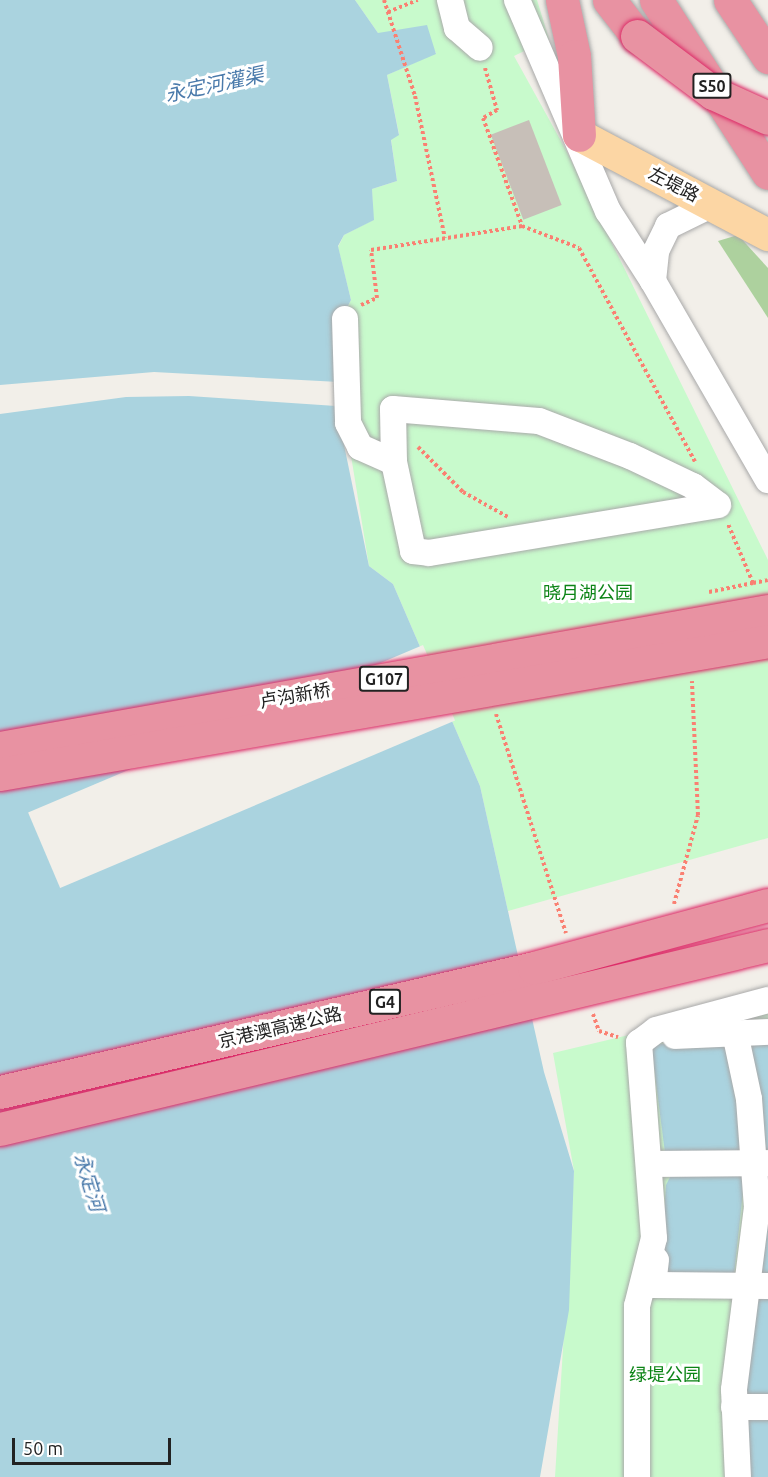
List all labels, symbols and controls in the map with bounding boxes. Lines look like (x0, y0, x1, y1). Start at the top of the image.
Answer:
water label: 永定河灌渠 (163, 62, 265, 106)
road number: S50 (691, 73, 733, 99)
street label: 左堤路 (645, 162, 703, 206)
park label: 晓月湖公园 (543, 581, 633, 603)
road number: G107 (358, 666, 410, 692)
street label: 卢沟新桥 (258, 678, 332, 712)
road number: G4 (368, 989, 402, 1015)
street label: 京港澳高速公路 (216, 1002, 344, 1052)
water label: 永定河 (70, 1150, 110, 1214)
park label: 绿堤公园 (629, 1363, 701, 1385)
scale bar (15, 1426, 174, 1464)
text: 50 m (23, 1438, 63, 1458)

